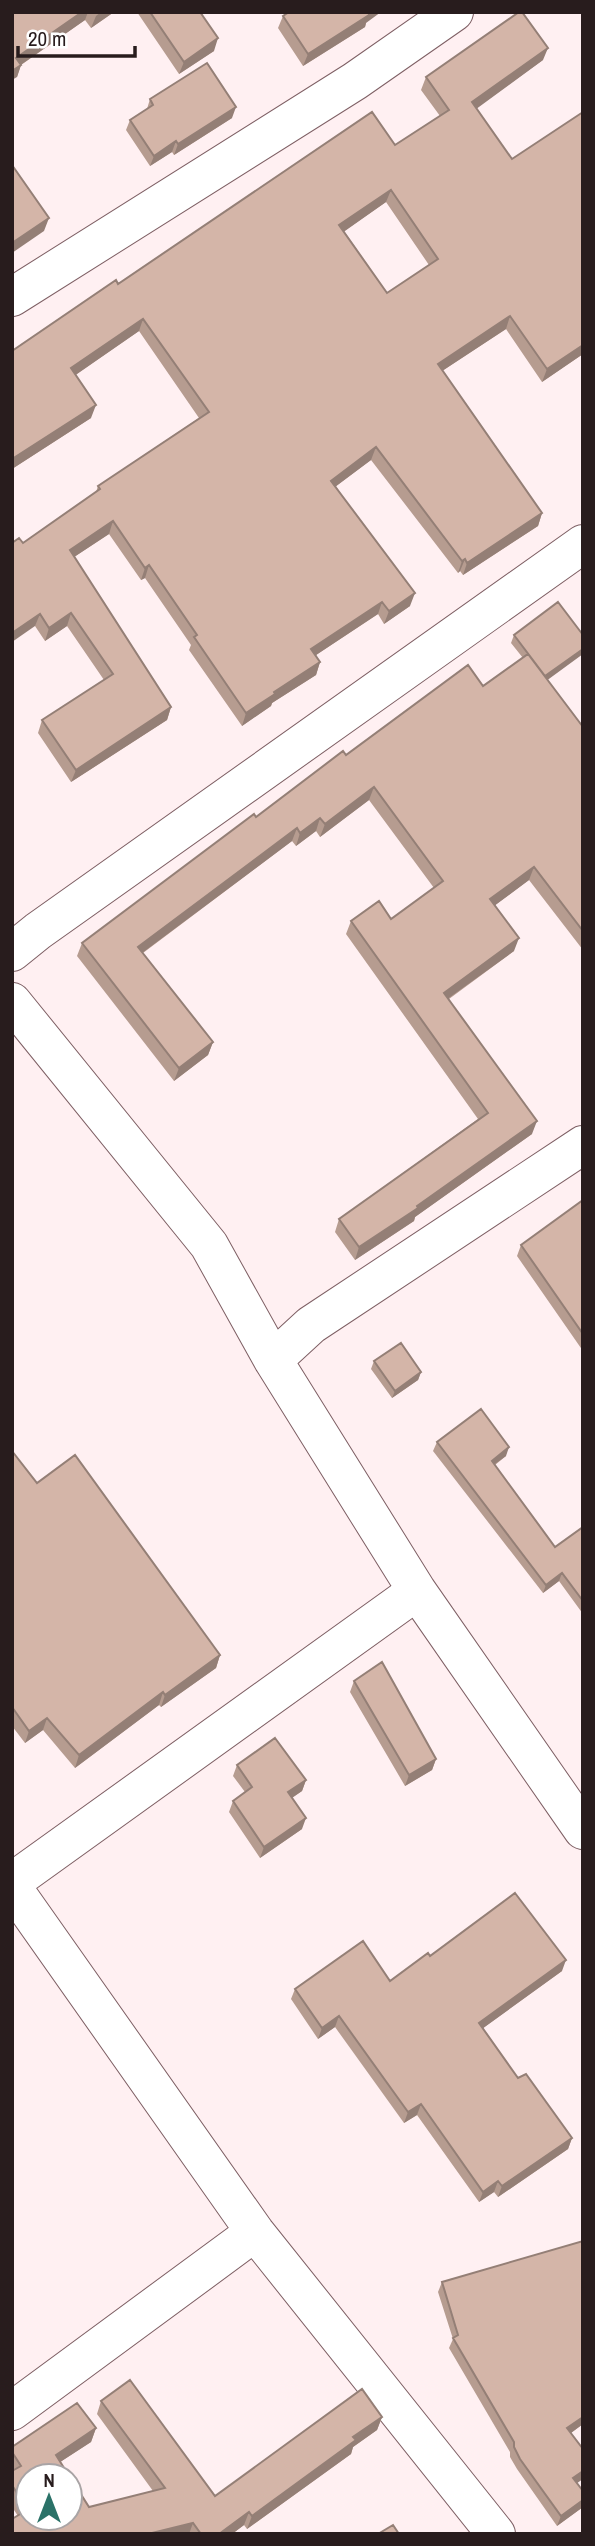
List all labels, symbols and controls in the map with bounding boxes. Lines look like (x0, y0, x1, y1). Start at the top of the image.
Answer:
scale bar (18, 14, 135, 58)
text: 20 m (28, 24, 66, 53)
north arrow (14, 2462, 84, 2532)
text: N (43, 2467, 55, 2493)

